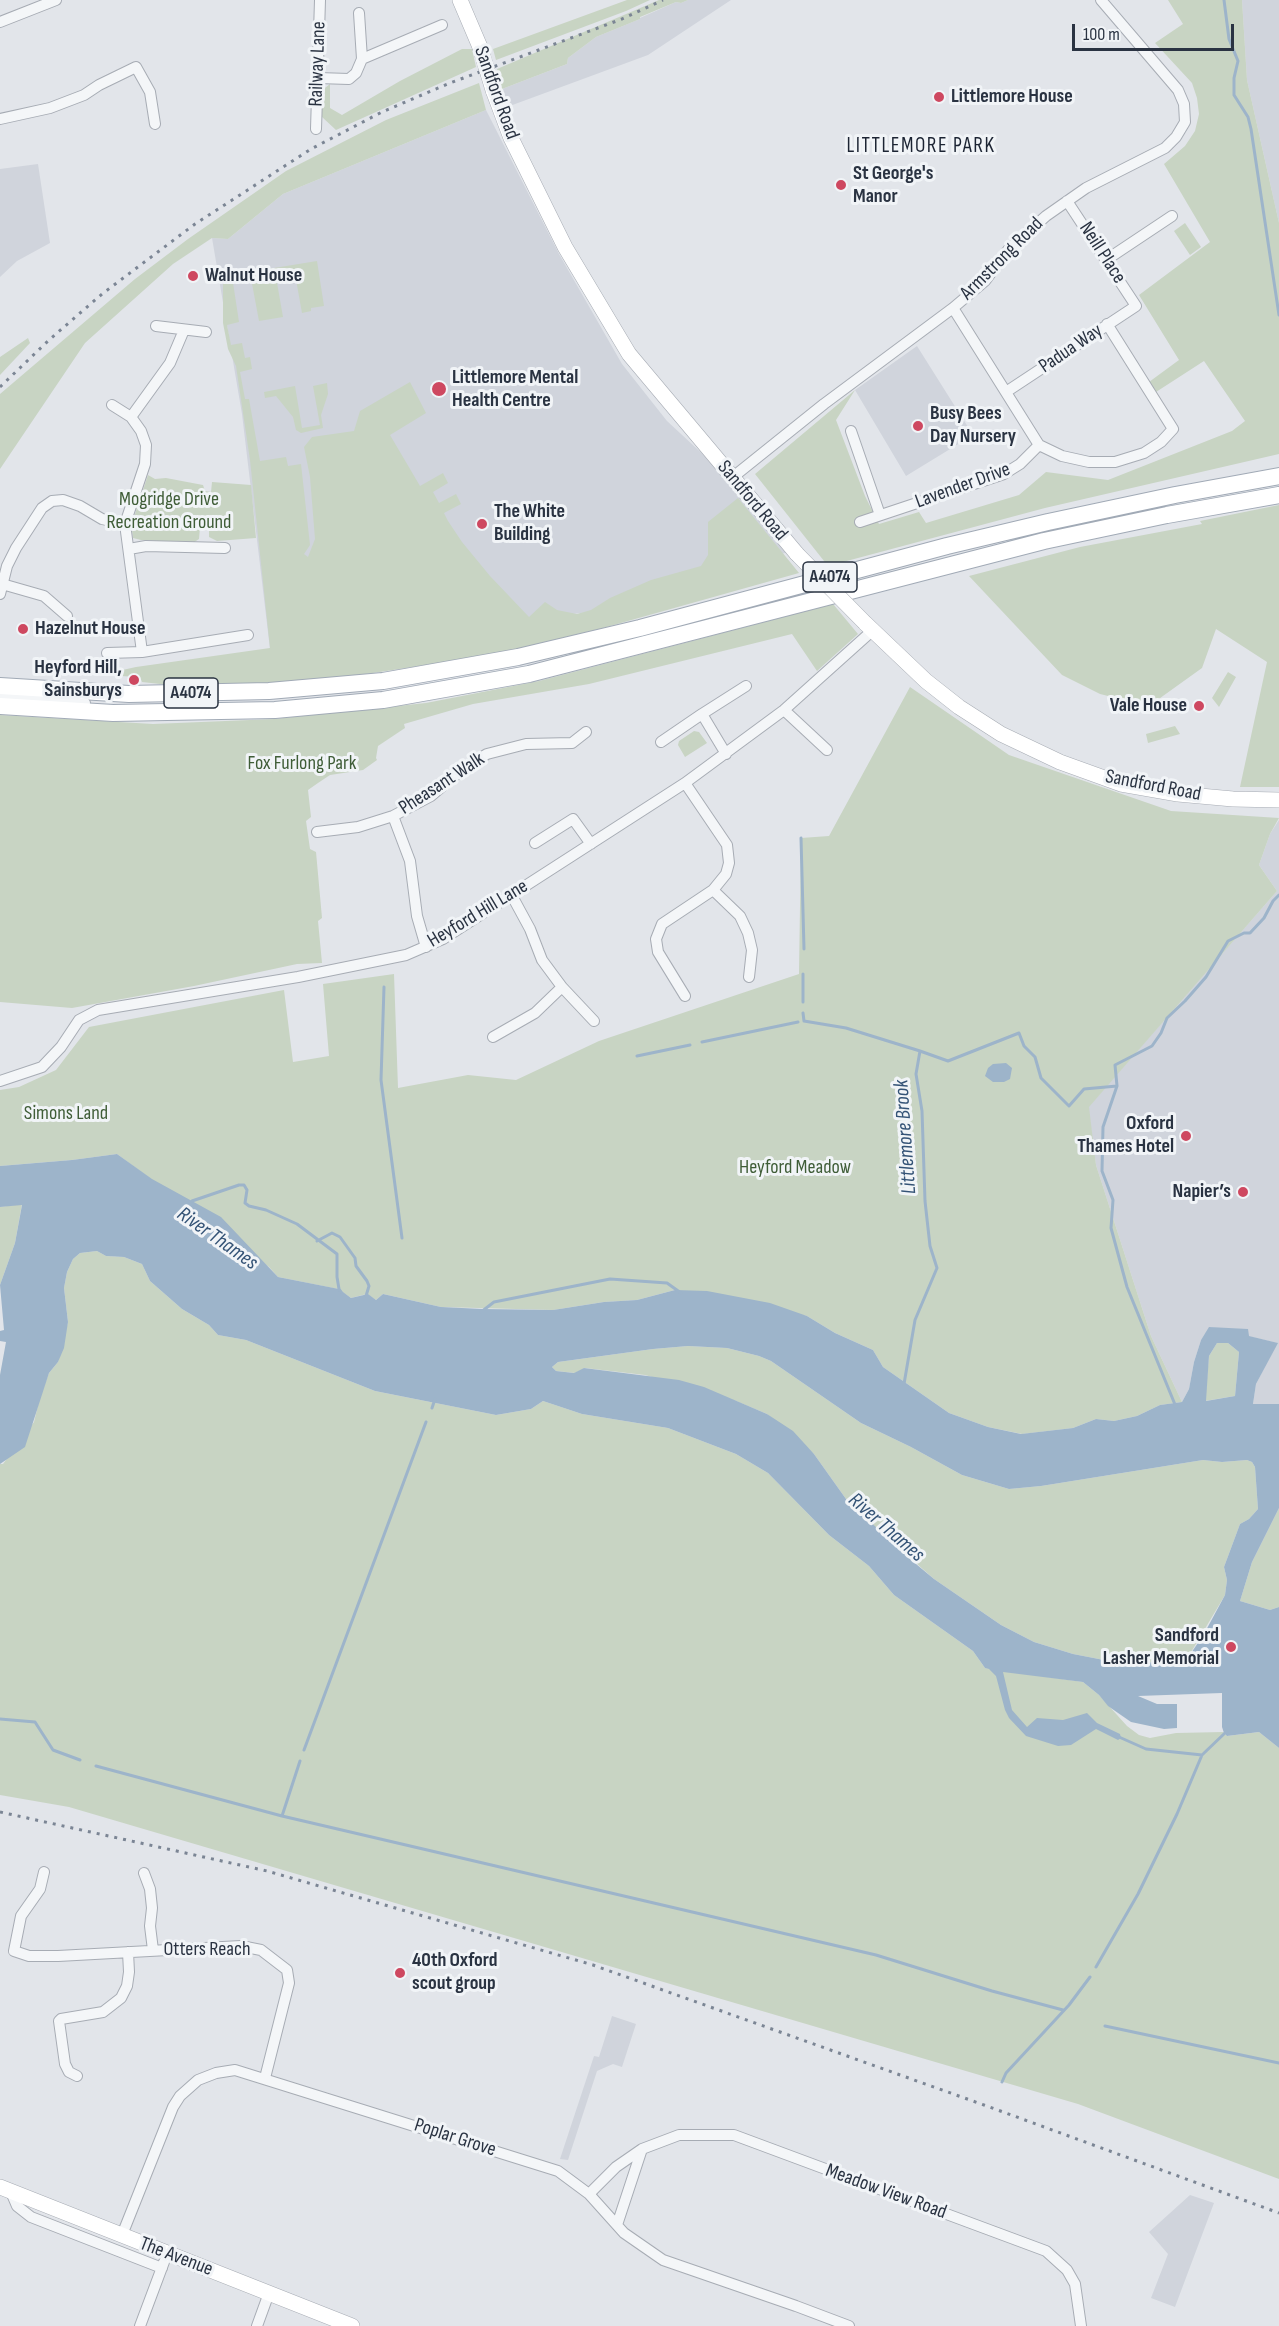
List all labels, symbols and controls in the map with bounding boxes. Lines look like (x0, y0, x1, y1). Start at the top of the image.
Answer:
scale bar (1075, 12, 1237, 50)
street label: Railway Lane (305, 21, 331, 107)
text: 100 m (1083, 24, 1120, 45)
street label: Sandford Road (468, 43, 524, 143)
place label: Littlemore House (951, 85, 1073, 109)
marker: Littlemore House (932, 90, 946, 104)
district label: LITTLEMORE PARK (846, 134, 996, 160)
place label: St George's Manor (853, 162, 933, 209)
marker: St George's Manor (834, 178, 848, 192)
street label: Armstrong Road (955, 212, 1049, 306)
street label: Neill Place (1073, 218, 1131, 288)
place label: Walnut House (205, 264, 302, 288)
marker: Walnut House (186, 269, 200, 283)
street label: Padua Way (1035, 319, 1107, 379)
place label: Littlemore Mental Health Centre (452, 366, 578, 413)
marker: Littlemore Mental Health Centre (430, 380, 448, 398)
place label: Busy Bees Day Nursery (930, 402, 1016, 449)
marker: Busy Bees Day Nursery (911, 419, 925, 433)
street label: Sandford Road (712, 456, 792, 546)
street label: Lavender Drive (912, 458, 1014, 514)
park label: Mogridge Drive Recreation Ground (107, 488, 231, 535)
place label: The White Building (494, 500, 565, 547)
marker: The White Building (475, 517, 489, 531)
road number: A4074 (803, 562, 857, 592)
place label: Hazelnut House (35, 617, 146, 641)
marker: Hazelnut House (16, 622, 30, 636)
place label: Heyford Hill, Sainsburys (34, 656, 122, 703)
marker: Heyford Hill, Sainsburys (127, 673, 141, 687)
road number: A4074 (164, 678, 218, 708)
place label: Vale House (1110, 694, 1187, 718)
marker: Vale House (1192, 699, 1206, 713)
street label: Pheasant Walk (395, 748, 489, 820)
park label: Fox Furlong Park (248, 752, 356, 776)
street label: Sandford Road (1103, 765, 1203, 807)
street label: Heyford Hill Lane (424, 875, 532, 953)
water label: Littlemore Brook (889, 1079, 923, 1195)
park label: Simons Land (24, 1102, 108, 1126)
place label: Oxford Thames Hotel (1077, 1112, 1174, 1159)
marker: Oxford Thames Hotel (1179, 1129, 1193, 1143)
park label: Heyford Meadow (739, 1156, 851, 1180)
place label: Napier’s (1173, 1180, 1231, 1204)
marker: Napier’s (1236, 1185, 1250, 1199)
water label: River Thames (172, 1202, 262, 1276)
water label: River Thames (843, 1488, 929, 1568)
place label: Sandford Lasher Memorial (1103, 1624, 1219, 1671)
marker: Sandford Lasher Memorial (1224, 1640, 1238, 1654)
street label: Otters Reach (163, 1938, 251, 1962)
place label: 40th Oxford scout group (412, 1949, 497, 1996)
marker: 40th Oxford scout group (393, 1966, 407, 1980)
street label: Poplar Grove (411, 2114, 499, 2162)
street label: Meadow View Road (822, 2159, 950, 2225)
street label: The Avenue (136, 2232, 216, 2282)

